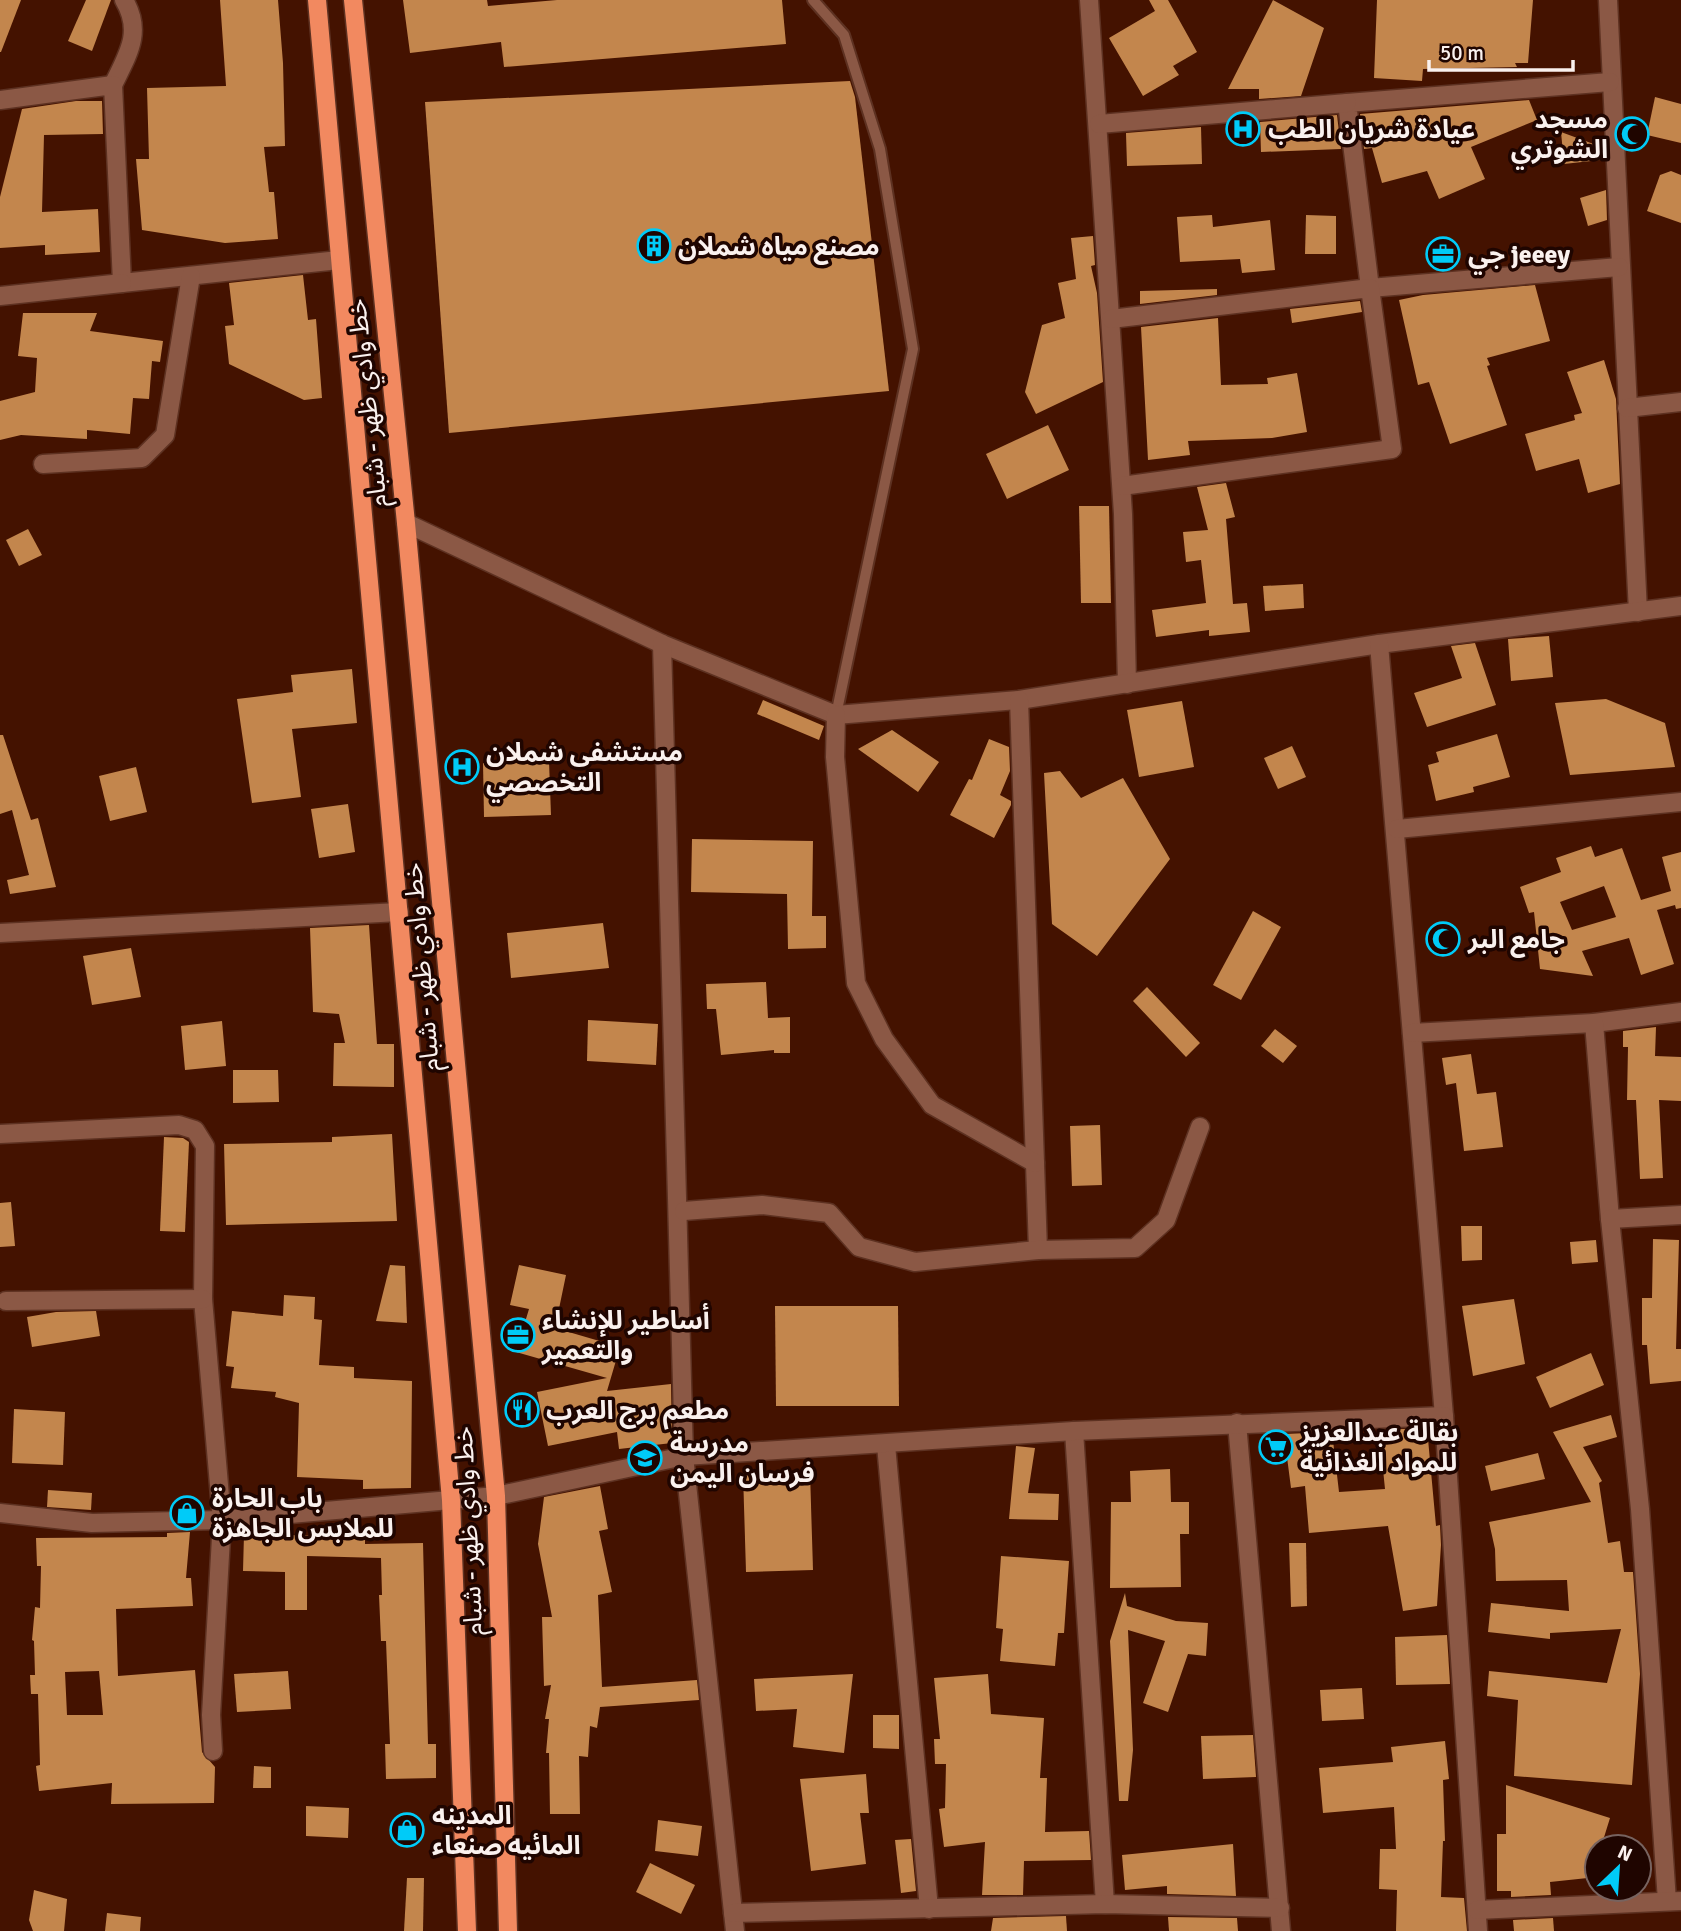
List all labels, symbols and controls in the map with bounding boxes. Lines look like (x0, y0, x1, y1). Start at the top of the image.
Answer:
scale bar (1429, 28, 1572, 72)
text: 50 m (1440, 40, 1484, 66)
place label: مسجد الشوتري (1511, 104, 1608, 170)
hospital icon: عيادة شريان الطب (1224, 110, 1262, 148)
place label: عيادة شريان الطب (1268, 114, 1475, 146)
mosque icon: مسجد الشوتري (1613, 115, 1651, 153)
building icon: مصنع مياه شملان (635, 227, 673, 265)
place label: مصنع مياه شملان (678, 231, 880, 265)
office icon: جي jeeey (1424, 235, 1462, 273)
place label: جي jeeey (1468, 239, 1570, 275)
street label: خط وادي ظهر - شبام (341, 297, 398, 509)
place label: مستشفى شملان التخصصي (486, 737, 683, 803)
hospital icon: مستشفى شملان التخصصي (443, 748, 481, 786)
street label: خط وادي ظهر - شبام (397, 861, 450, 1073)
mosque icon: جامع البر (1424, 920, 1462, 958)
place label: جامع البر (1467, 924, 1565, 958)
place label: أساطير للإنشاء والتعمير (541, 1303, 710, 1367)
office icon: أساطير للإنشاء والتعمير (499, 1316, 537, 1354)
restaurant icon: مطعم برج العرب (503, 1391, 541, 1429)
place label: مطعم برج العرب (546, 1395, 729, 1430)
place label: بقالة عبدالعزيز للمواد الغذائية (1299, 1417, 1459, 1479)
street label: خط وادي ظهر - شبام (448, 1425, 493, 1636)
place label: مدرسة فرسان اليمن (670, 1428, 815, 1490)
supermarket icon: بقالة عبدالعزيز للمواد الغذائية (1257, 1428, 1295, 1466)
school or university icon: مدرسة فرسان اليمن (626, 1439, 664, 1477)
place label: باب الحارة للملابس الجاهزة (212, 1483, 394, 1545)
shop icon: باب الحارة للملابس الجاهزة (168, 1494, 206, 1532)
place label: المدينه المائيه صنعاء (432, 1800, 581, 1862)
shop icon: المدينه المائيه صنعاء (388, 1811, 426, 1849)
north arrow (1583, 1833, 1653, 1903)
text: N (1614, 1840, 1636, 1867)

